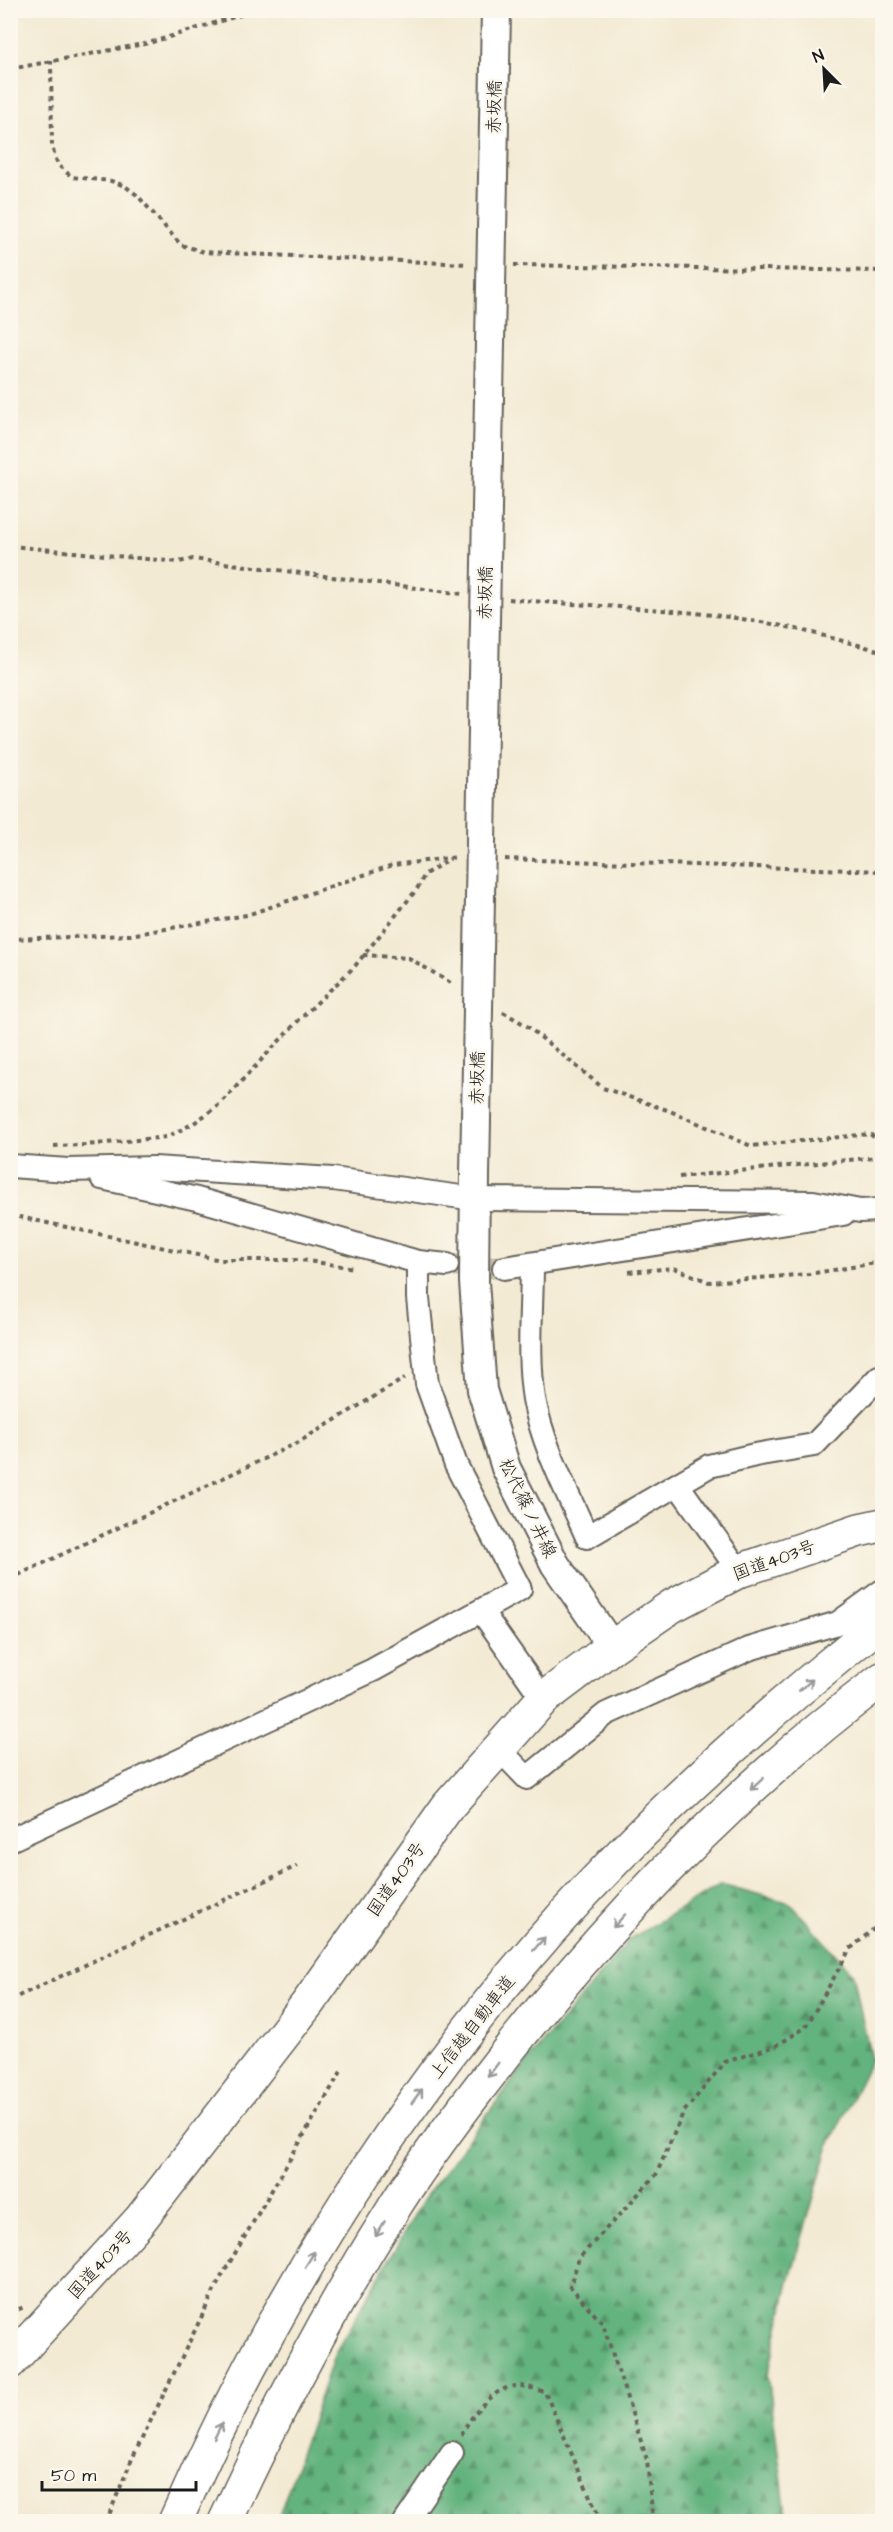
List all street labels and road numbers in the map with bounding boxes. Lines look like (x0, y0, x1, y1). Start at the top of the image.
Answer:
street label: 赤坂橋 (482, 80, 507, 134)
street label: 赤坂橋 (473, 566, 498, 620)
street label: 赤坂橋 (465, 1051, 490, 1105)
street label: 松代篠ノ井線 (493, 1454, 562, 1562)
street label: 国道403号 (729, 1534, 819, 1587)
street label: 国道403号 (361, 1837, 432, 1922)
street label: 上信越自動車道 (424, 1970, 521, 2085)
street label: 国道403号 (62, 2224, 139, 2305)

